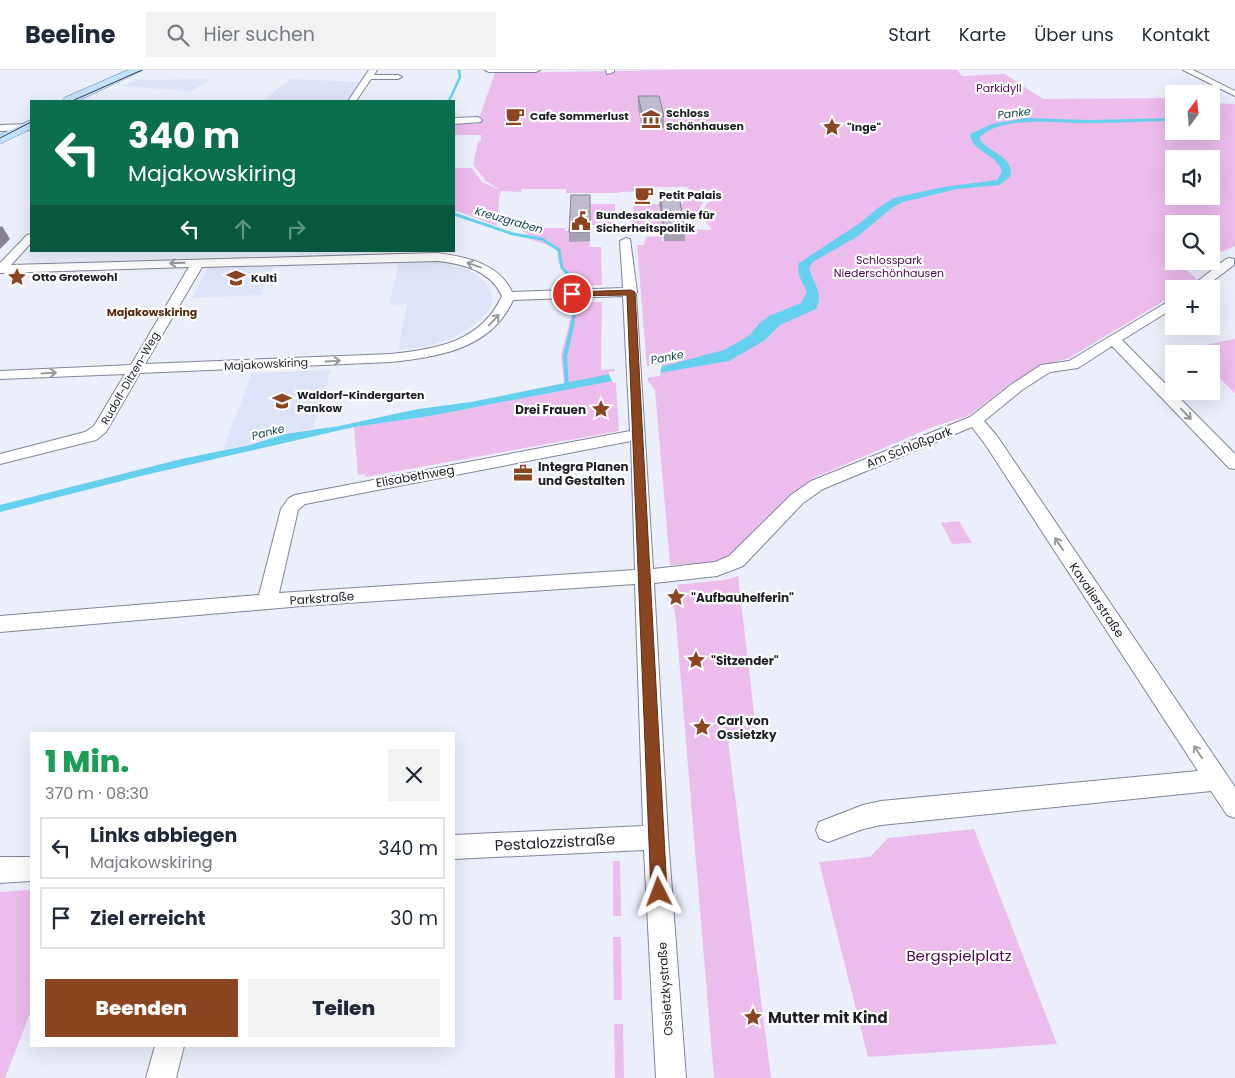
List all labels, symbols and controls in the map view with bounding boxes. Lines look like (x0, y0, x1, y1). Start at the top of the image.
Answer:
search box (146, 12, 496, 57)
text: Beeline (25, 18, 116, 51)
icon: search (164, 21, 192, 49)
text: Hier suchen (204, 21, 315, 48)
text: Start (888, 22, 931, 47)
text: Karte (959, 22, 1006, 47)
text: Über uns (1034, 22, 1114, 47)
text: Kontakt (1142, 22, 1210, 47)
park label: Parkidyll (976, 80, 1022, 96)
north arrow (1165, 85, 1220, 140)
map controls (1165, 85, 1220, 400)
water label: Panke (996, 103, 1032, 123)
cafe icon: Cafe Sommerlust (504, 105, 526, 127)
place label: Schloss Schönhausen (666, 105, 744, 134)
place label: Cafe Sommerlust (530, 108, 629, 124)
museum icon: Schloss Schönhausen (640, 108, 662, 130)
text: 340 m (128, 111, 240, 160)
place icon: "Inge" (821, 116, 843, 138)
place label: "Inge" (847, 119, 881, 135)
icon: left (45, 120, 110, 185)
button: sound (1165, 150, 1220, 205)
text: Majakowskiring (128, 158, 296, 189)
cafe icon: Petit Palais (633, 184, 655, 206)
place label: Petit Palais (659, 187, 722, 203)
water label: Kreuzgraben (473, 203, 545, 237)
place label: Bundesakademie für Sicherheitspolitik (596, 207, 715, 236)
public building icon: Bundesakademie für Sicherheitspolitik (570, 210, 592, 232)
icon: left (176, 215, 204, 243)
icon: ahead (229, 215, 257, 243)
icon: right (282, 215, 310, 243)
button: search (1165, 215, 1220, 270)
park label: Schlosspark Niederschönhausen (834, 252, 944, 281)
one-way arrow (169, 259, 185, 268)
one-way arrow (467, 260, 482, 269)
place icon: Otto Grotewohl (6, 266, 28, 288)
school or university icon: Kulti (225, 267, 247, 289)
place label: Otto Grotewohl (32, 269, 117, 285)
place label: Kulti (251, 270, 277, 286)
pin (551, 273, 593, 315)
icon: arrive (558, 280, 586, 308)
button: + (1165, 280, 1220, 335)
district label: Majakowskiring (107, 304, 197, 320)
one-way arrow (488, 314, 500, 327)
street label: Rudolf-Ditzen-Weg (97, 329, 163, 427)
button: − (1165, 345, 1220, 400)
water label: Panke (649, 346, 685, 368)
street label: Majakowskiring (224, 354, 308, 374)
one-way arrow (325, 356, 341, 365)
one-way arrow (40, 369, 56, 378)
place label: Waldorf-Kindergarten Pankow (297, 387, 424, 416)
school or university icon: Waldorf-Kindergarten Pankow (271, 390, 293, 412)
place icon: Drei Frauen (590, 398, 612, 420)
place label: Drei Frauen (515, 401, 586, 418)
one-way arrow (1180, 408, 1192, 420)
water label: Panke (250, 420, 286, 444)
street label: Am Schloßpark (863, 422, 955, 472)
place label: Integra Planen und Gestalten (538, 458, 629, 489)
street label: Elisabethweg (374, 461, 456, 491)
office icon: Integra Planen und Gestalten (512, 462, 534, 484)
one-way arrow (1054, 537, 1065, 551)
street label: Kavalierstraße (1066, 559, 1128, 641)
place icon: "Aufbauhelferin" (665, 586, 687, 608)
street label: Parkstraße (289, 587, 355, 609)
place label: "Aufbauhelferin" (691, 589, 794, 606)
place icon: "Sitzender" (685, 649, 707, 671)
place label: "Sitzender" (711, 652, 779, 669)
place label: Carl von Ossietzky (717, 712, 777, 743)
place icon: Carl von Ossietzky (691, 716, 713, 738)
text: 1 Min. (45, 740, 129, 783)
one-way arrow (1193, 745, 1203, 759)
button: close (388, 749, 440, 801)
text: 370 m · 08:30 (45, 782, 149, 805)
text: Links abbiegen (90, 822, 237, 849)
street label: Pestalozzistraße (494, 828, 616, 856)
icon: left (47, 834, 75, 862)
text: 340 m (378, 835, 438, 862)
text: Majakowskiring (90, 851, 212, 874)
position arrow (632, 865, 684, 917)
icon: arrive (47, 904, 75, 932)
text: Ziel erreicht (90, 905, 206, 932)
text: 30 m (390, 905, 438, 932)
street label: Ossietzkystraße (653, 942, 677, 1036)
park label: Bergspielplatz (906, 945, 1012, 966)
button: Beenden (45, 979, 238, 1037)
button: Teilen (248, 979, 440, 1037)
place icon: Mutter mit Kind (742, 1006, 764, 1028)
place label: Mutter mit Kind (768, 1007, 888, 1028)

